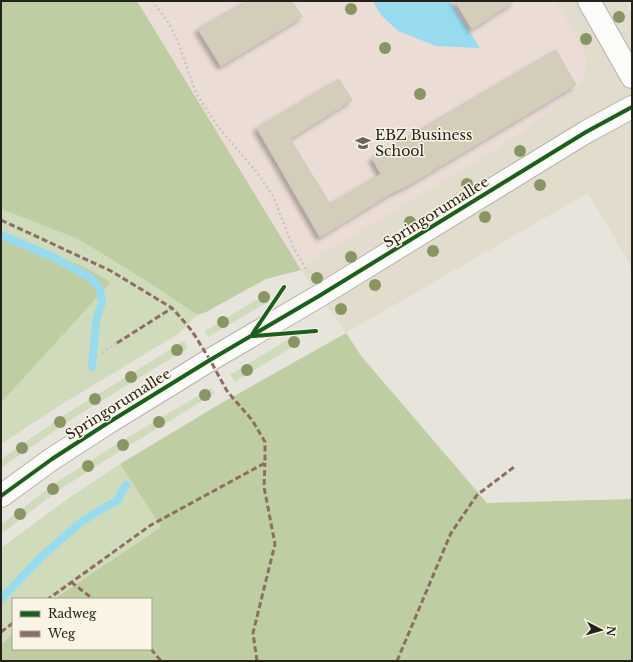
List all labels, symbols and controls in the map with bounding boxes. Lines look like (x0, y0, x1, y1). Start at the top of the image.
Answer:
place label: EBZ Business School (375, 126, 472, 160)
school or university icon: EBZ Business School (354, 134, 372, 152)
street label: Springorumallee (380, 172, 492, 252)
street label: Springorumallee (62, 364, 174, 444)
legend (12, 598, 152, 650)
text: Radweg (48, 606, 97, 621)
north arrow (581, 610, 621, 650)
text: N (603, 625, 618, 638)
text: Weg (47, 626, 76, 641)

